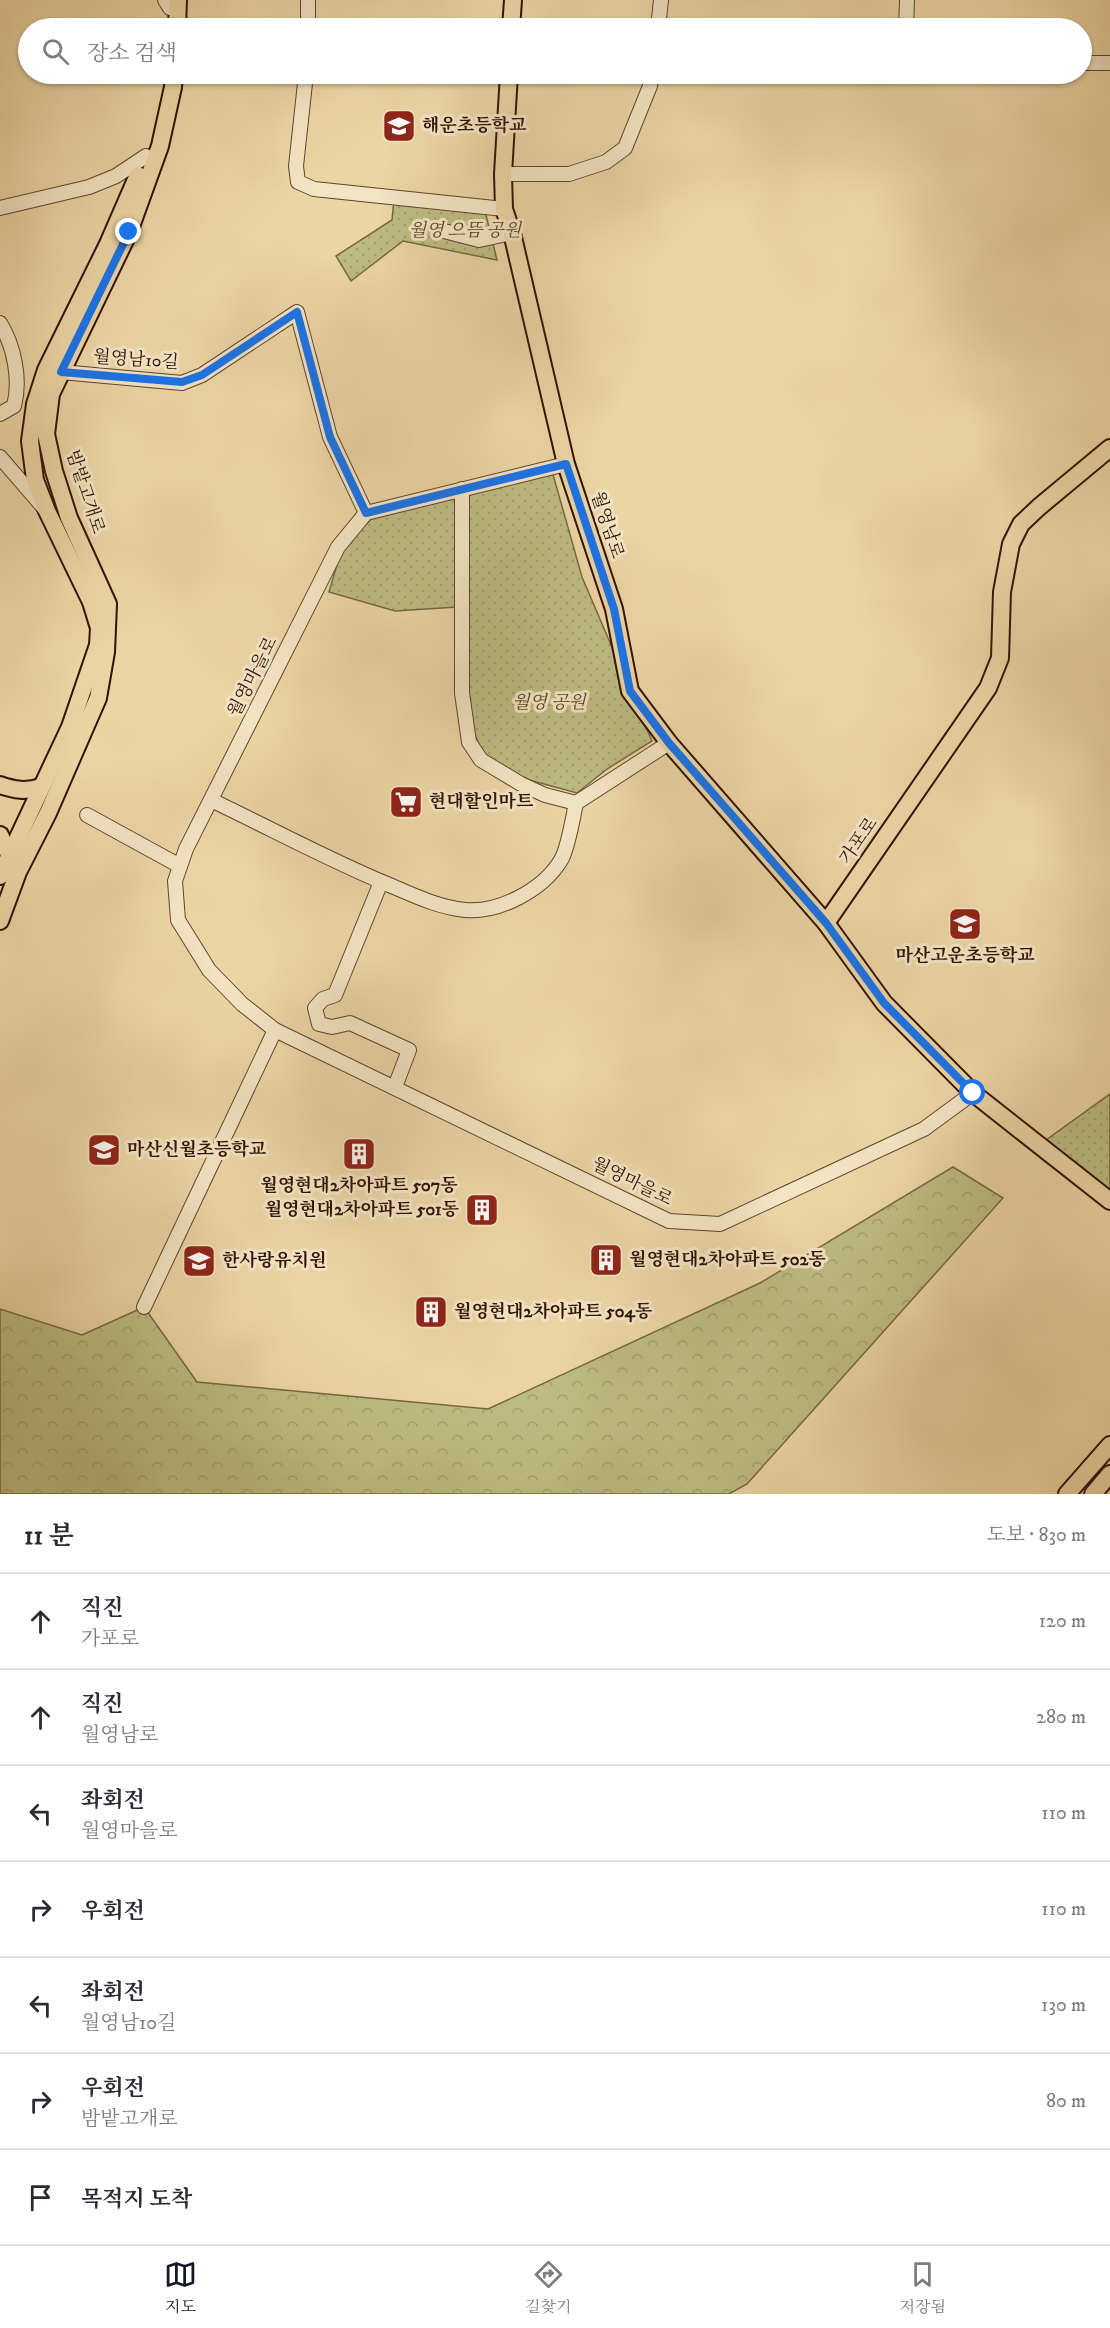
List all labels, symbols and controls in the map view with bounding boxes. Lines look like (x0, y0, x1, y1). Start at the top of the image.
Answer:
search box (18, 18, 1092, 84)
icon: search (39, 35, 72, 68)
text: 장소 검색 (87, 40, 177, 67)
school or university icon: 해운초등학교 (381, 108, 417, 144)
place label: 해운초등학교 (422, 115, 527, 137)
route end (115, 218, 141, 244)
park label: 월영 으뜸 공원 (409, 220, 523, 242)
street label: 월영남10길 (92, 346, 180, 374)
street label: 밤밭고개로 (61, 447, 109, 537)
street label: 월영남로 (586, 489, 628, 561)
street label: 월영마을로 (223, 633, 283, 721)
park label: 월영 공원 (512, 692, 587, 714)
supermarket icon: 현대할인마트 (388, 784, 424, 820)
place label: 현대할인마트 (429, 791, 534, 813)
street label: 가포로 (835, 813, 883, 869)
school or university icon: 마산고운초등학교 (947, 906, 983, 942)
place label: 마산고운초등학교 (895, 945, 1035, 967)
route start (959, 1079, 985, 1105)
school or university icon: 마산신월초등학교 (86, 1132, 122, 1168)
building icon: 월영현대2차아파트 507동 (341, 1136, 377, 1172)
place label: 마산신월초등학교 (127, 1139, 267, 1161)
street label: 월영마을로 (588, 1153, 676, 1211)
place label: 월영현대2차아파트 507동 (260, 1175, 458, 1197)
building icon: 월영현대2차아파트 501동 (464, 1192, 500, 1228)
place label: 월영현대2차아파트 501동 (265, 1199, 460, 1221)
building icon: 월영현대2차아파트 502동 (588, 1242, 624, 1278)
school or university icon: 한사랑유치원 (181, 1243, 217, 1279)
place label: 월영현대2차아파트 502동 (629, 1249, 826, 1271)
place label: 한사랑유치원 (222, 1250, 326, 1272)
building icon: 월영현대2차아파트 504동 (413, 1294, 449, 1330)
place label: 월영현대2차아파트 504동 (454, 1301, 653, 1323)
text: 11 분 (24, 1520, 74, 1553)
text: 도보 · 830 m (986, 1523, 1086, 1548)
text: 직진 (81, 1595, 124, 1622)
icon: ahead (24, 1605, 57, 1638)
text: 120 m (1039, 1609, 1086, 1634)
text: 가포로 (81, 1627, 139, 1652)
text: 직진 (81, 1691, 124, 1718)
icon: ahead (24, 1701, 57, 1734)
text: 280 m (1036, 1705, 1086, 1730)
text: 월영남로 (81, 1723, 158, 1748)
text: 좌회전 (81, 1787, 145, 1814)
icon: left (24, 1797, 57, 1830)
text: 110 m (1041, 1801, 1086, 1826)
text: 월영마을로 (81, 1819, 178, 1844)
icon: right (24, 1893, 57, 1926)
text: 110 m (1041, 1897, 1086, 1922)
text: 우회전 (81, 1898, 145, 1925)
text: 좌회전 (81, 1979, 145, 2006)
icon: left (24, 1989, 57, 2022)
text: 130 m (1041, 1993, 1086, 2018)
text: 월영남10길 (81, 2011, 176, 2036)
text: 우회전 (81, 2075, 145, 2102)
icon: right (24, 2085, 57, 2118)
text: 80 m (1046, 2089, 1086, 2114)
text: 밤밭고개로 (81, 2107, 178, 2132)
icon: arrive (24, 2181, 57, 2214)
text: 목적지 도착 (81, 2186, 192, 2213)
tab: 지도 (164, 2258, 197, 2317)
tab: 길찾기 (525, 2258, 571, 2317)
tab: 저장됨 (900, 2258, 946, 2317)

